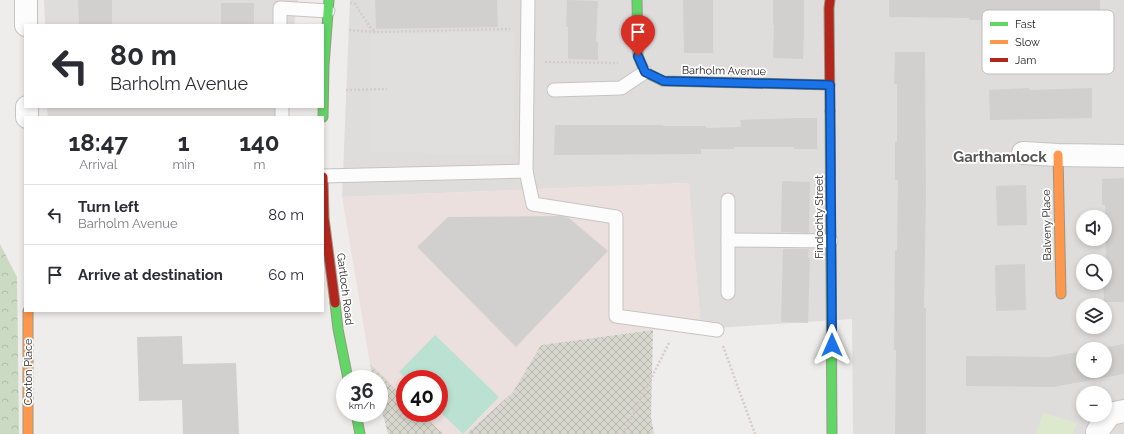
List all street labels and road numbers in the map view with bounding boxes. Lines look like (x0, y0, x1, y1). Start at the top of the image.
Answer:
street label: Barholm Avenue (682, 64, 767, 78)
street label: Findochty Street (813, 175, 826, 259)
street label: Balveny Place (1040, 189, 1054, 261)
street label: Gartloch Road (334, 252, 356, 326)
street label: Coxton Place (22, 338, 35, 406)

